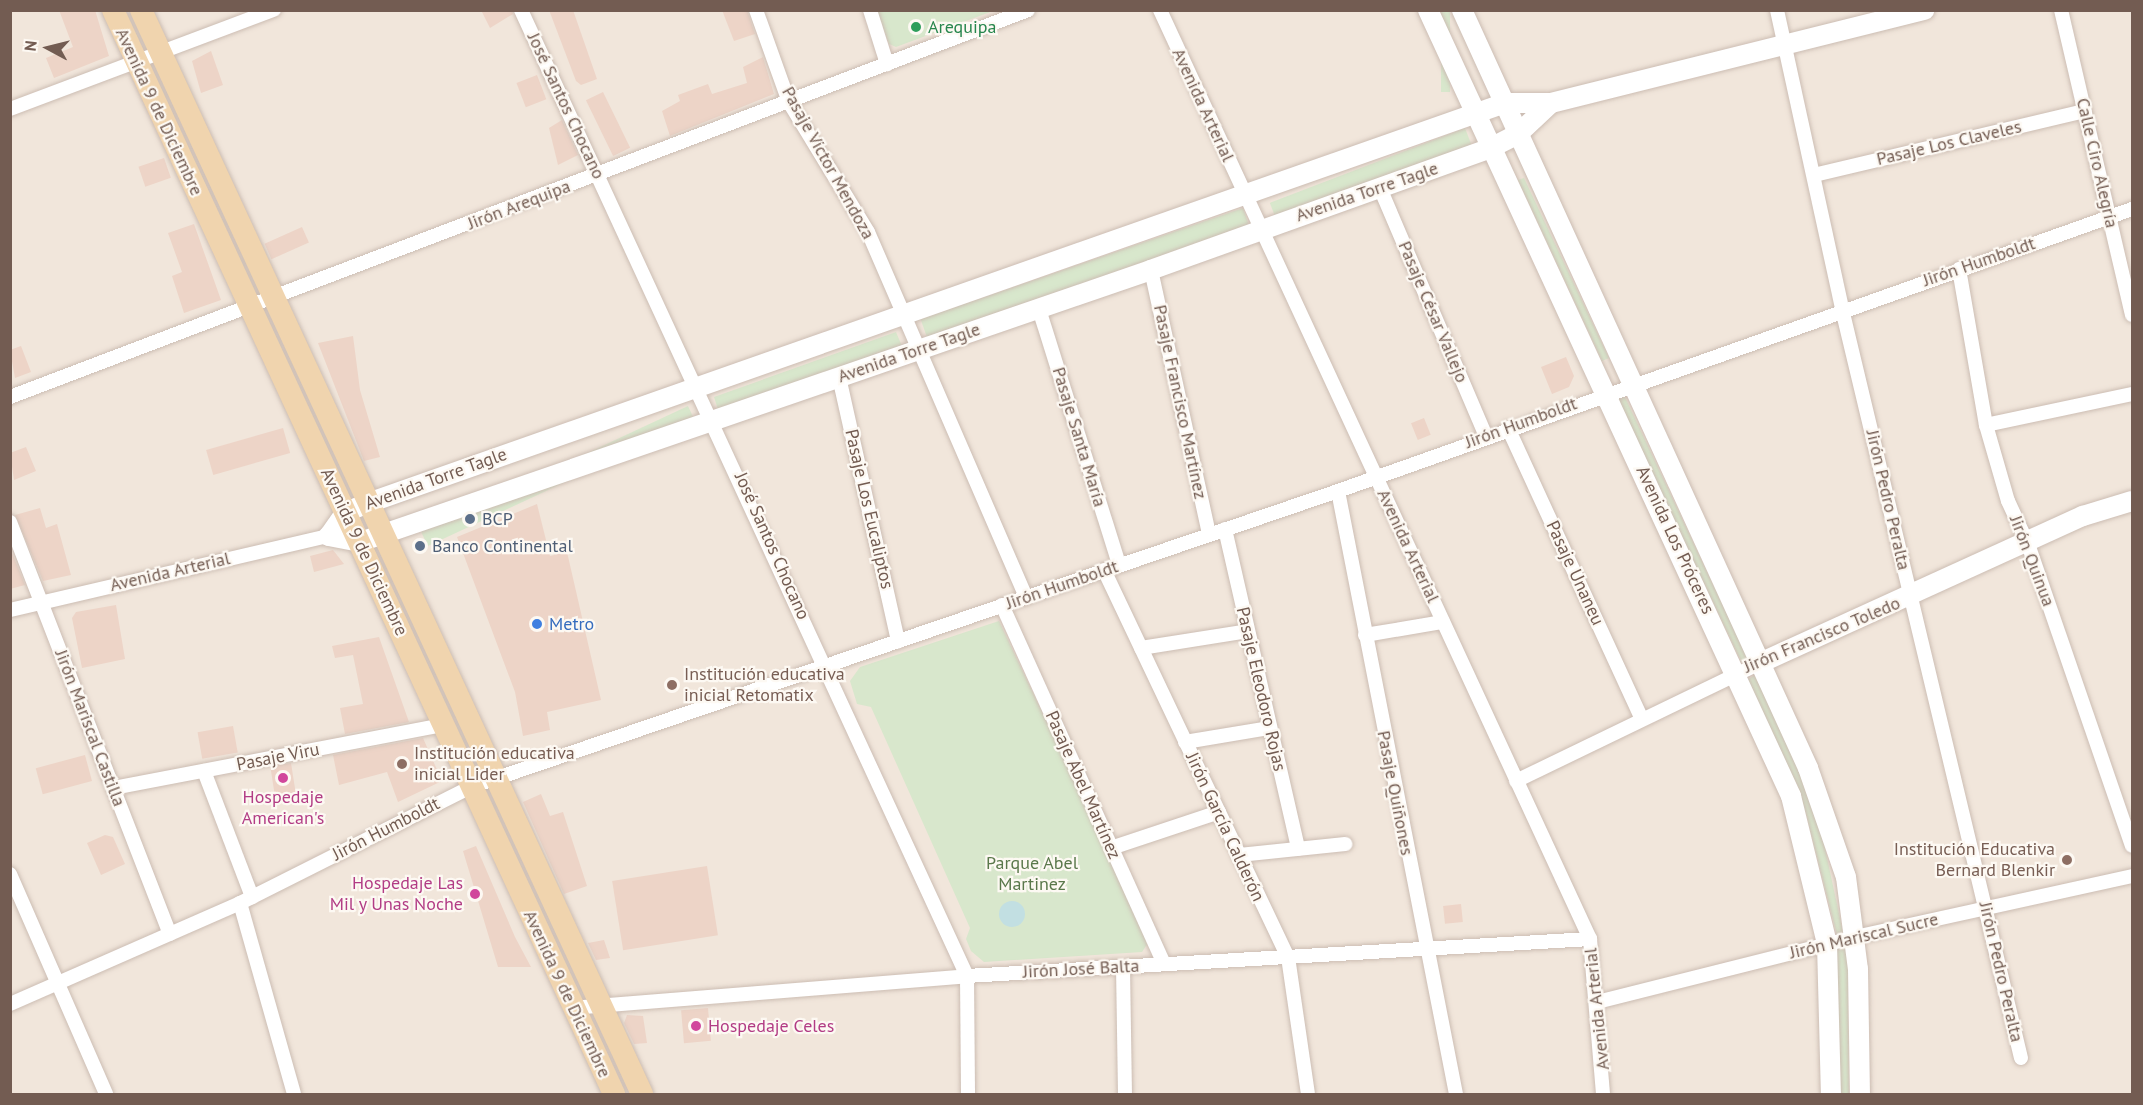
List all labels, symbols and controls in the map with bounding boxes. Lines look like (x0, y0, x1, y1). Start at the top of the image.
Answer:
place label: Arequipa (928, 16, 996, 38)
north arrow (18, 18, 78, 78)
marker: Arequipa (909, 20, 923, 34)
street label: Avenida 9 de Diciembre (111, 25, 207, 199)
street label: José Santos Chocano (523, 29, 609, 183)
text: N (20, 39, 41, 52)
street label: Avenida Arterial (1167, 45, 1239, 165)
street label: Pasaje Víctor Mendoza (777, 83, 879, 243)
street label: Calle Ciro Alegría (2071, 96, 2123, 230)
street label: Pasaje Los Claveles (1874, 116, 2024, 170)
street label: Avenida Torre Tagle (1292, 157, 1442, 227)
street label: Jirón Arequipa (464, 175, 574, 235)
street label: Jirón Humboldt (1920, 233, 2038, 291)
street label: Pasaje César Vallejo (1393, 238, 1473, 386)
street label: Pasaje Francisco Martínez (1149, 303, 1211, 501)
street label: Avenida Torre Tagle (834, 318, 984, 388)
street label: Pasaje Santa María (1048, 365, 1110, 509)
street label: Jirón Humboldt (1462, 393, 1580, 453)
street label: Pasaje Los Eucaliptos (840, 427, 898, 591)
street label: Jirón Pedro Peralta (1861, 428, 1915, 572)
street label: Avenida Torre Tagle (362, 443, 510, 515)
street label: Avenida Los Próceres (1631, 463, 1719, 617)
street label: Avenida 9 de Diciembre (316, 465, 412, 639)
street label: José Santos Chocano (730, 469, 814, 623)
street label: Avenida Arterial (1372, 486, 1444, 606)
place label: BCP (482, 508, 513, 530)
marker: BCP (463, 512, 477, 526)
street label: Jirón Quinua (2005, 512, 2059, 610)
street label: Pasaje Unaneu (1541, 517, 1609, 629)
place label: Banco Continental (432, 535, 573, 557)
marker: Banco Continental (413, 539, 427, 553)
street label: Avenida Arterial (108, 548, 232, 596)
street label: Jirón Humboldt (1003, 556, 1121, 614)
street label: Jirón Francisco Toledo (1740, 592, 1904, 678)
street label: Pasaje Eleodoro Rojas (1232, 605, 1290, 773)
place label: Metro (549, 613, 594, 635)
marker: Metro (530, 617, 544, 631)
street label: Jirón Mariscal Castilla (50, 647, 130, 809)
place label: Institución educativa inicial Retomatix (684, 664, 845, 706)
marker: Institución educativa inicial Retomatix (665, 678, 679, 692)
street label: Pasaje Abel Martínez (1040, 707, 1126, 863)
street label: Pasaje Quiñones (1372, 729, 1418, 857)
street label: Pasaje Viru (234, 738, 322, 776)
place label: Institución educativa inicial Lider (414, 743, 575, 786)
street label: Jirón García Calderón (1181, 749, 1269, 905)
marker: Institución educativa inicial Lider (395, 757, 409, 771)
marker: Hospedaje American's (276, 771, 290, 785)
place label: Hospedaje American's (242, 787, 324, 830)
street label: Jirón Humboldt (329, 793, 443, 865)
place label: Institución Educativa Bernard Blenkir (1894, 839, 2055, 882)
park label: Parque Abel Martinez (986, 853, 1078, 896)
marker: Institución Educativa Bernard Blenkir (2060, 853, 2074, 867)
place label: Hospedaje Las Mil y Unas Noche (329, 873, 463, 916)
marker: Hospedaje Las Mil y Unas Noche (468, 887, 482, 901)
street label: Jirón Pedro Peralta (1974, 900, 2028, 1044)
street label: Avenida 9 de Diciembre (519, 907, 615, 1081)
street label: Jirón Mariscal Sucre (1788, 908, 1940, 964)
street label: Avenida Arterial (1580, 947, 1614, 1071)
street label: Jirón José Balta (1022, 955, 1140, 983)
place label: Hospedaje Celes (708, 1015, 834, 1037)
marker: Hospedaje Celes (689, 1019, 703, 1033)

